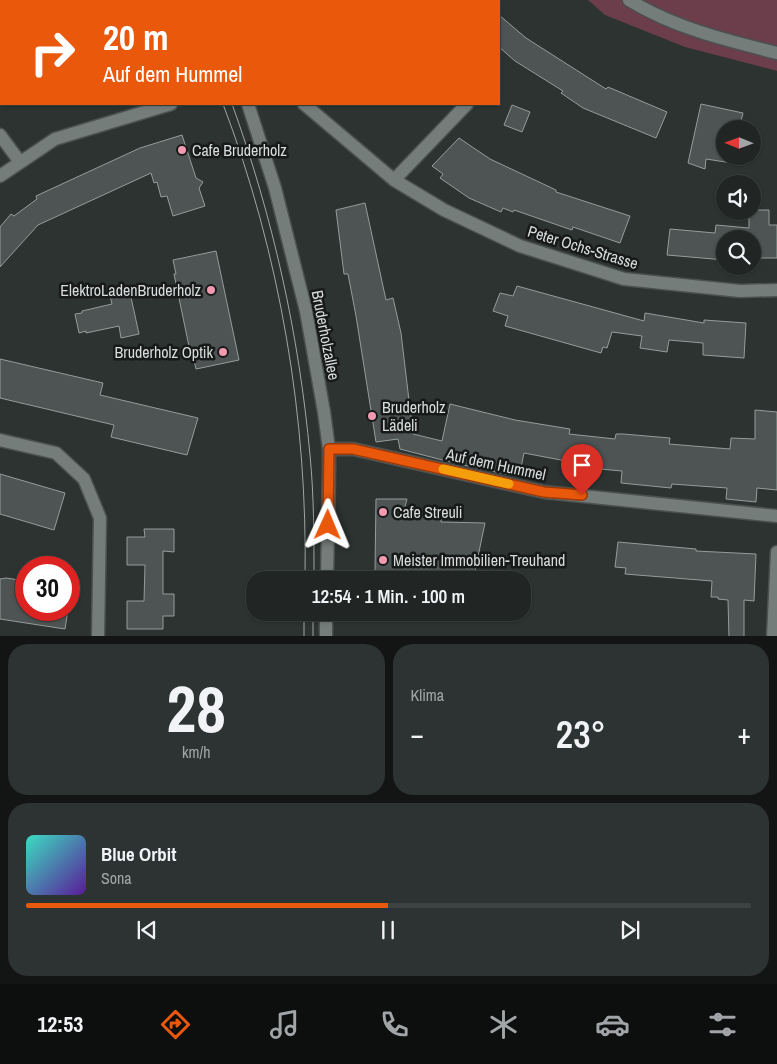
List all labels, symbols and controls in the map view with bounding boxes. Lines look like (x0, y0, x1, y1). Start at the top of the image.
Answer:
text: 20 m (103, 14, 168, 61)
icon: right (20, 20, 85, 85)
text: Auf dem Hummel (103, 59, 242, 89)
north arrow (716, 120, 761, 165)
map controls (716, 120, 761, 275)
place label: Cafe Bruderholz (192, 139, 287, 161)
marker: Cafe Bruderholz (176, 144, 188, 156)
button: sound (716, 175, 761, 220)
street label: Peter Ochs-Strasse (525, 220, 641, 274)
button: search (716, 230, 761, 275)
place label: ElektroLadenBruderholz (60, 279, 201, 301)
marker: ElektroLadenBruderholz (205, 284, 217, 296)
street label: Bruderholzallee (307, 288, 345, 382)
place label: Bruderholz Optik (115, 341, 213, 363)
marker: Bruderholz Optik (217, 346, 229, 358)
place label: Bruderholz Lädeli (382, 396, 446, 436)
marker: Bruderholz Lädeli (366, 410, 378, 422)
street label: Auf dem Hummel (443, 442, 548, 485)
pin (561, 444, 603, 495)
icon: arrive (568, 451, 596, 479)
position arrow (301, 498, 353, 550)
place label: Cafe Streuli (393, 501, 462, 523)
marker: Cafe Streuli (377, 506, 389, 518)
place label: Meister Immobilien-Treuhand (393, 549, 565, 571)
marker: Meister Immobilien-Treuhand (377, 554, 389, 566)
speed limit sign: 30 (15, 556, 80, 621)
text: 12:54 · 1 Min. · 100 m (312, 583, 465, 609)
text: 28 (167, 665, 226, 752)
text: Klima (411, 684, 444, 706)
text: 23° (556, 709, 606, 760)
text: − (411, 715, 424, 753)
text: + (738, 715, 751, 753)
text: km/h (182, 741, 210, 763)
text: Blue Orbit (101, 841, 176, 867)
text: Sona (101, 867, 132, 889)
icon: previous (133, 916, 161, 944)
icon: pause (374, 916, 402, 944)
icon: next (616, 916, 644, 944)
icon: directions (158, 1007, 193, 1042)
icon: music (267, 1007, 302, 1042)
icon: phone (377, 1007, 412, 1042)
icon: climate (486, 1007, 521, 1042)
icon: car (595, 1007, 630, 1042)
icon: filters (705, 1007, 740, 1042)
text: 12:53 (37, 1009, 83, 1039)

